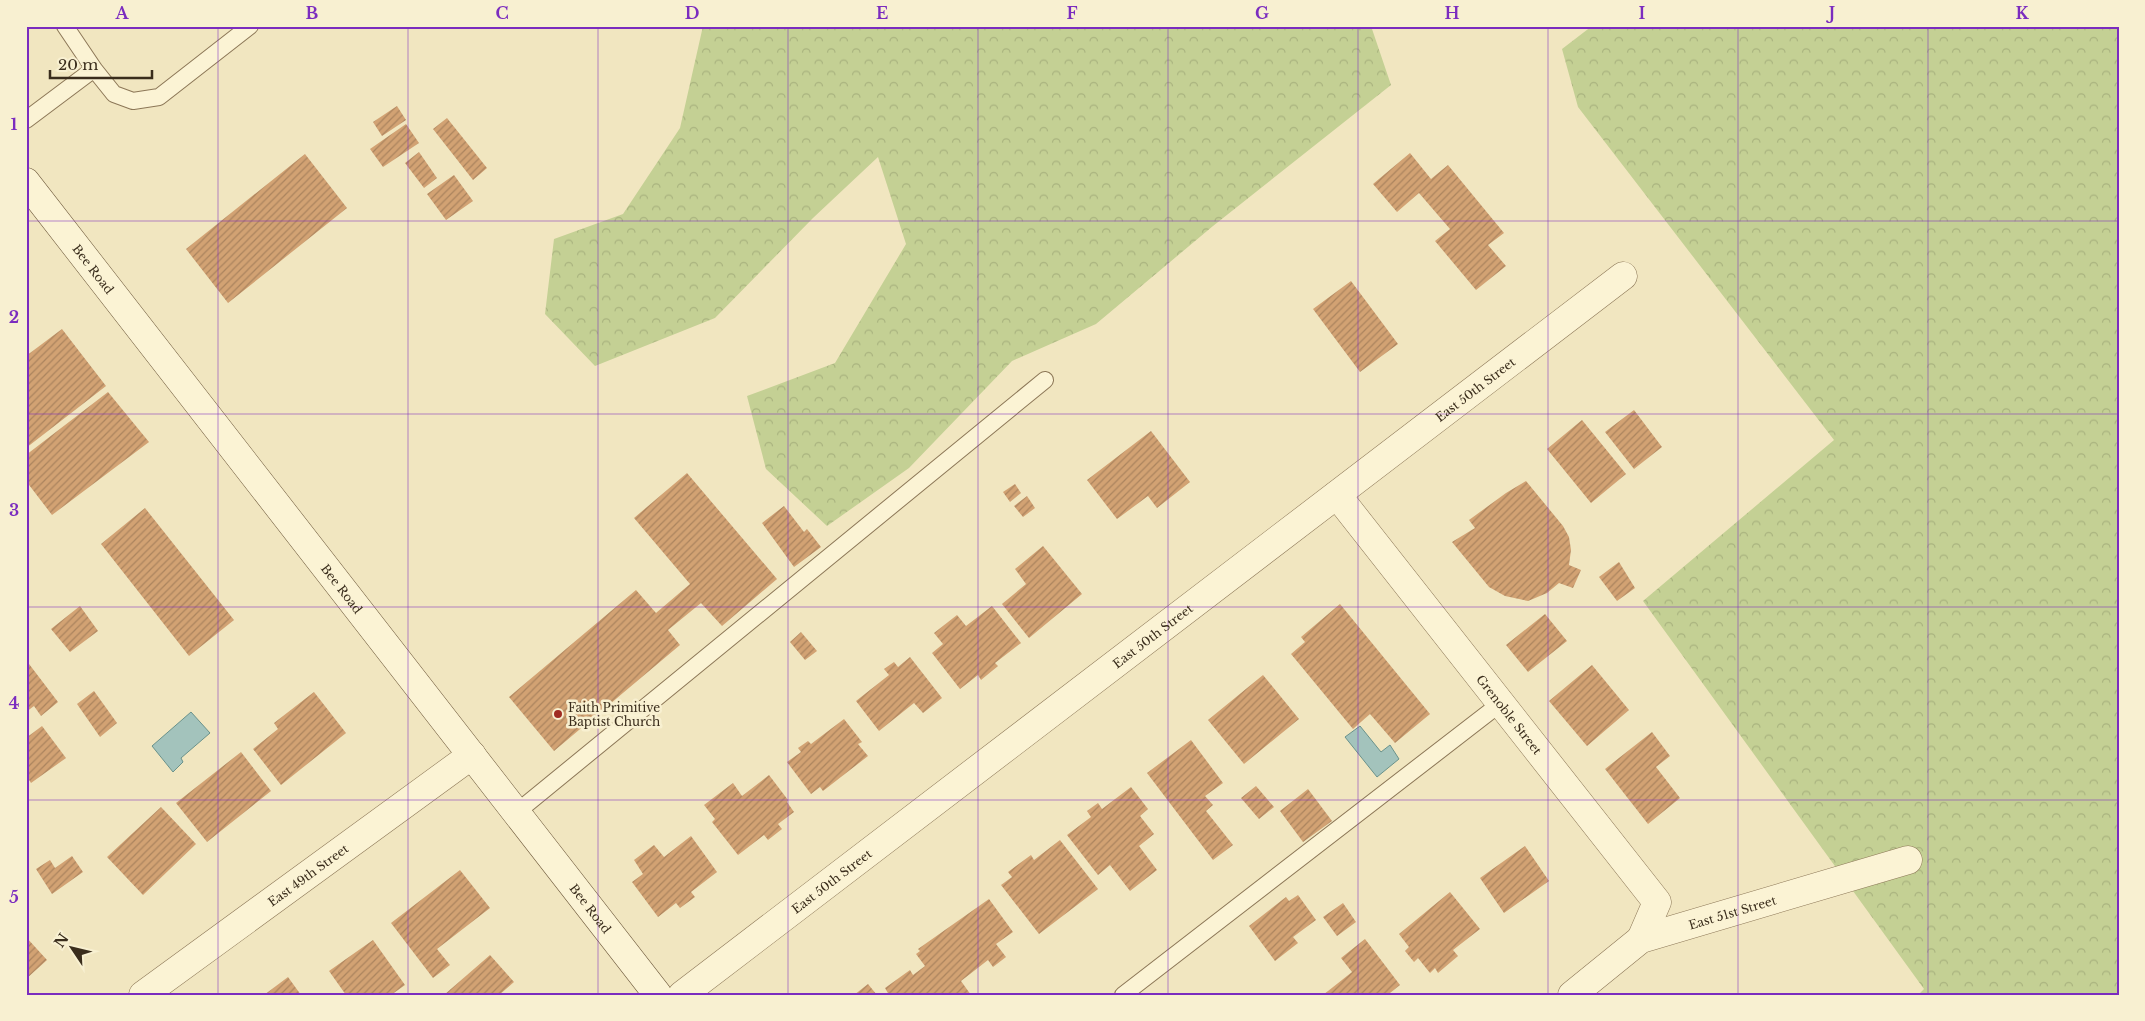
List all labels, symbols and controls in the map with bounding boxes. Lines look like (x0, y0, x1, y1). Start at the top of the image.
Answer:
text: A (115, 3, 130, 23)
text: B (306, 3, 319, 23)
text: C (495, 3, 509, 23)
text: D (685, 3, 699, 23)
text: E (876, 3, 888, 23)
text: F (1066, 3, 1078, 23)
text: G (1255, 3, 1269, 23)
text: H (1444, 3, 1460, 23)
text: I (1639, 3, 1646, 23)
text: J (1826, 3, 1835, 23)
text: K (2015, 3, 2029, 23)
scale bar (50, 48, 152, 80)
text: 20 m (58, 55, 98, 74)
text: 1 (11, 114, 18, 134)
street label: Bee Road (70, 241, 117, 297)
text: 2 (9, 307, 19, 327)
street label: East 50th Street (1432, 354, 1518, 424)
text: 3 (9, 500, 19, 520)
street label: Bee Road (318, 561, 366, 616)
street label: East 50th Street (1109, 600, 1196, 671)
street label: Grenoble Street (1473, 671, 1546, 758)
text: 4 (9, 693, 19, 713)
place label: Faith Primitive Baptist Church (568, 700, 660, 729)
marker: Faith Primitive Baptist Church (552, 708, 564, 720)
street label: East 49th Street (265, 840, 351, 909)
street label: East 50th Street (788, 845, 875, 916)
street label: Bee Road (567, 881, 614, 936)
text: 5 (9, 887, 19, 907)
street label: East 51st Street (1687, 892, 1778, 932)
north arrow (48, 924, 98, 974)
text: N (50, 930, 73, 951)

